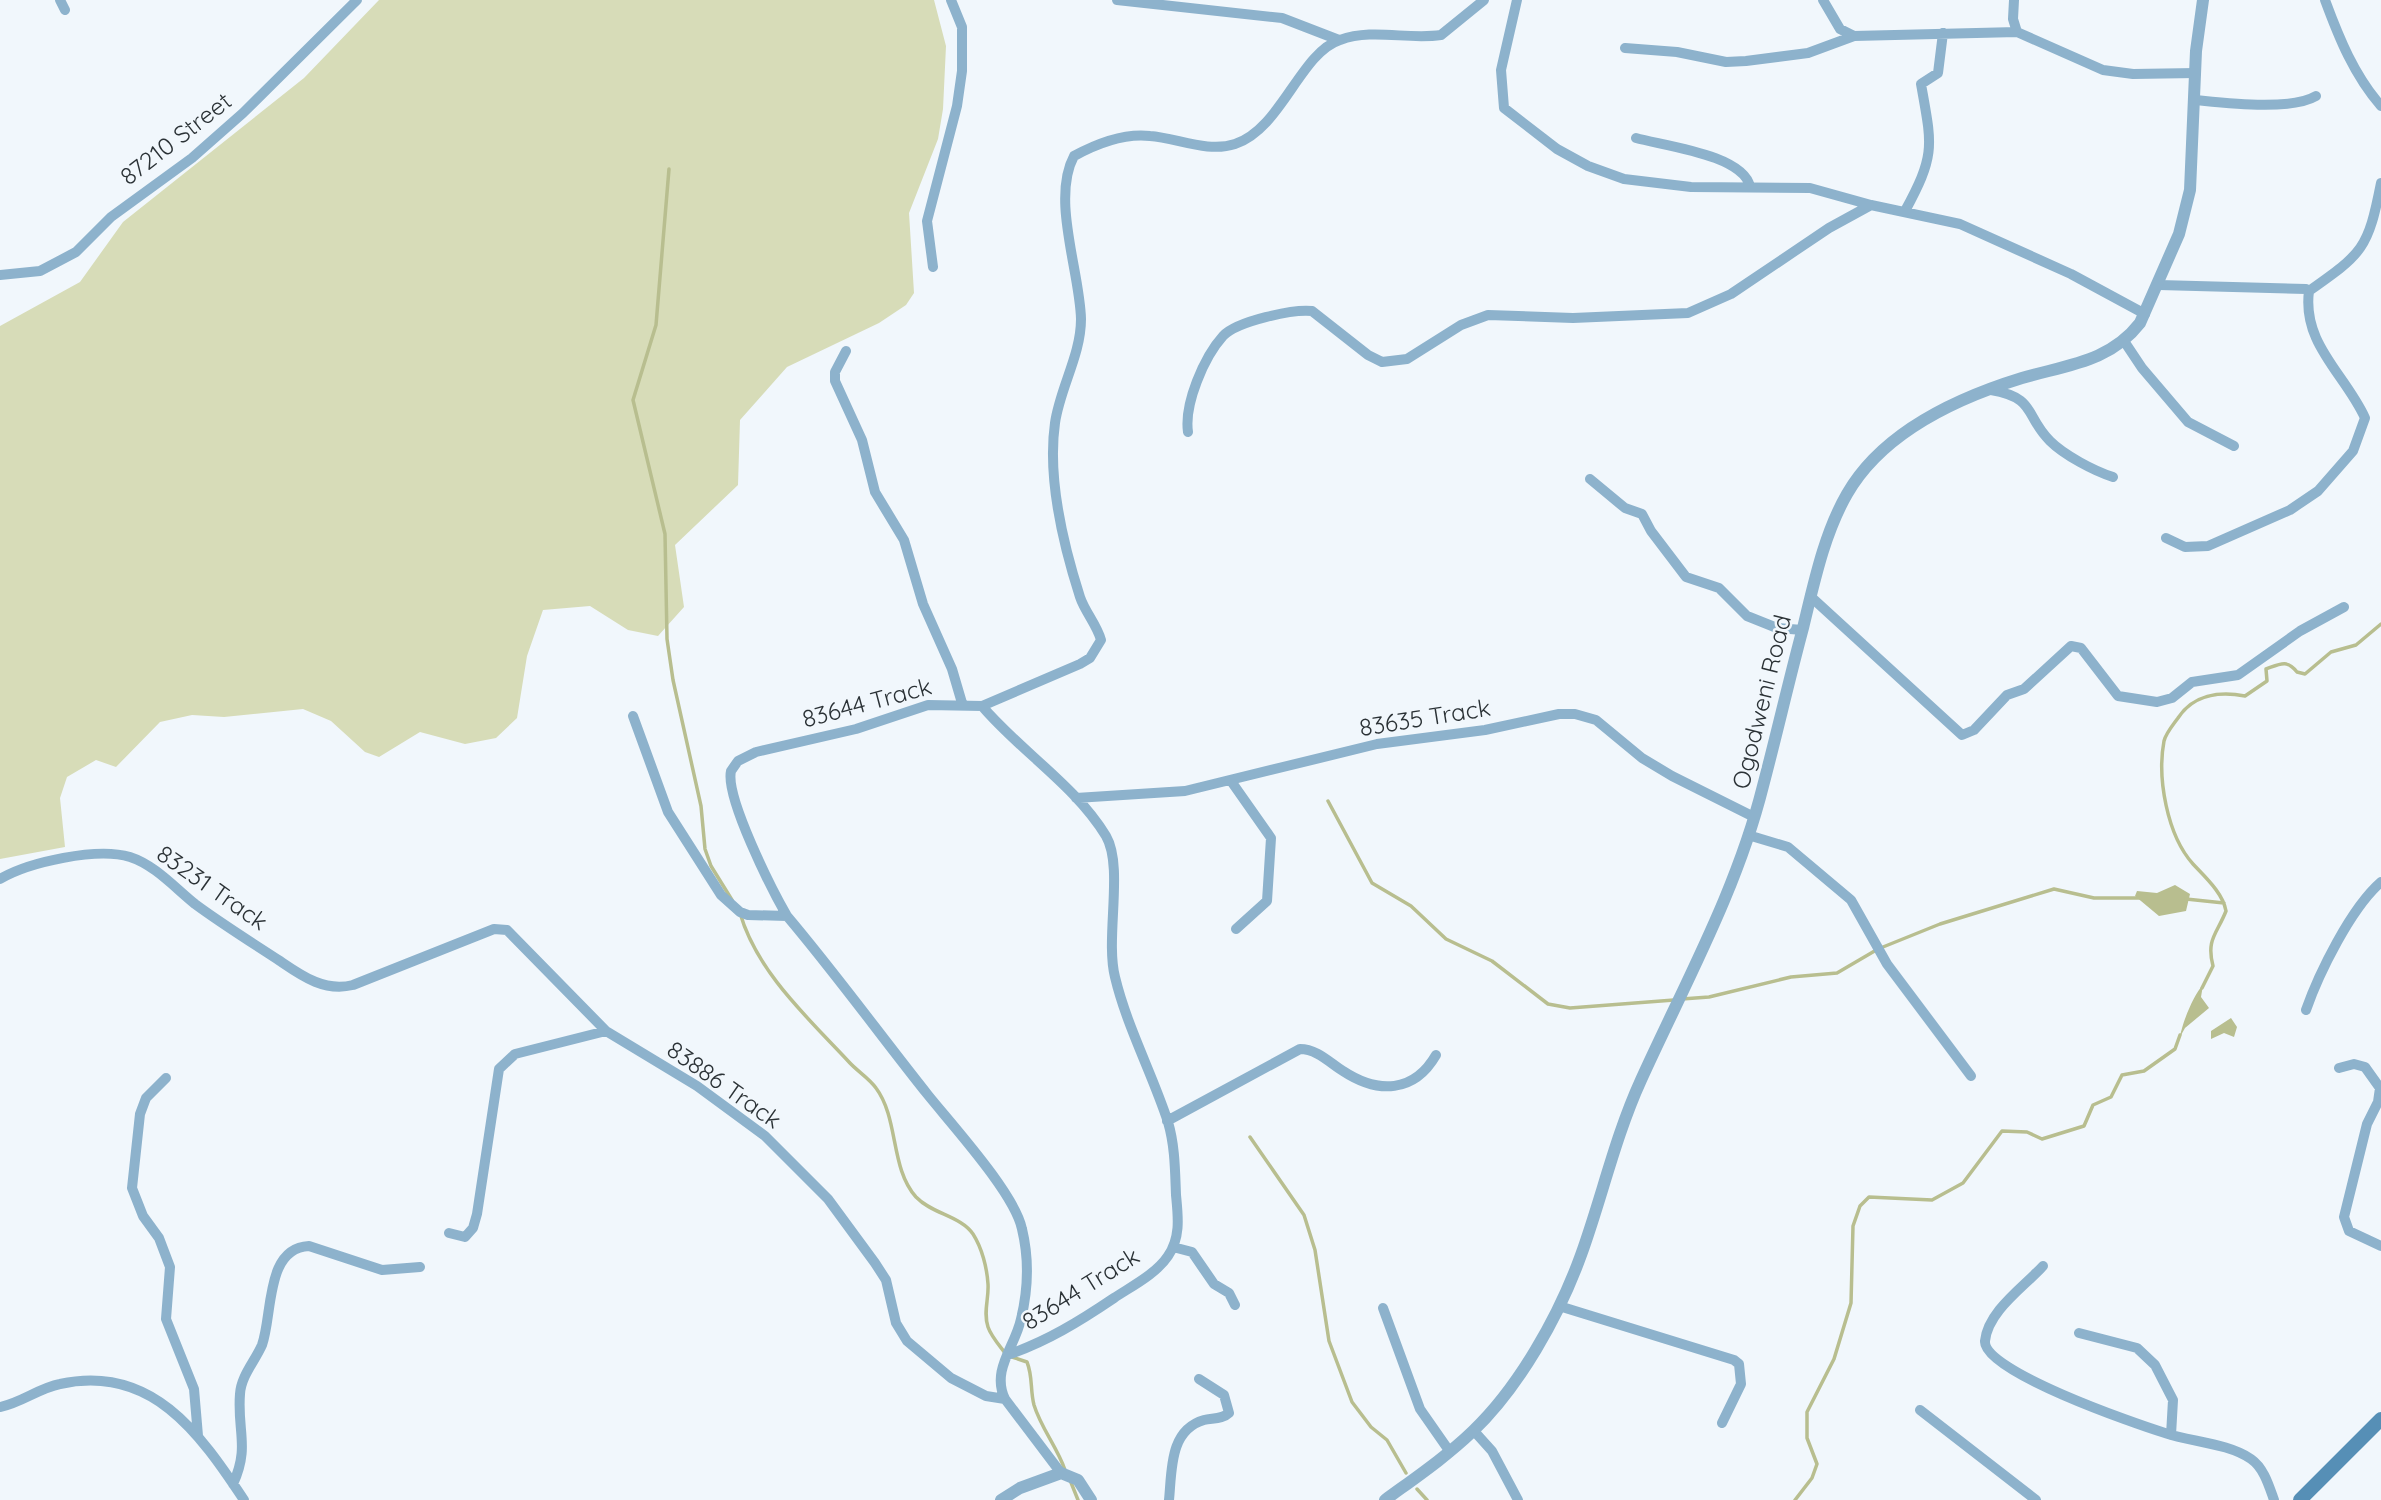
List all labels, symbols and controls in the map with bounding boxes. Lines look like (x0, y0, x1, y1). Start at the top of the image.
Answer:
street label: 87210 Street (114, 85, 237, 191)
street label: Ogodweni Road (1725, 611, 1797, 792)
street label: 83644 Track (799, 670, 935, 734)
street label: 83635 Track (1357, 692, 1493, 742)
street label: 83231 Track (151, 838, 274, 936)
street label: 83886 Track (662, 1034, 788, 1135)
street label: 83644 Track (1016, 1240, 1145, 1336)

